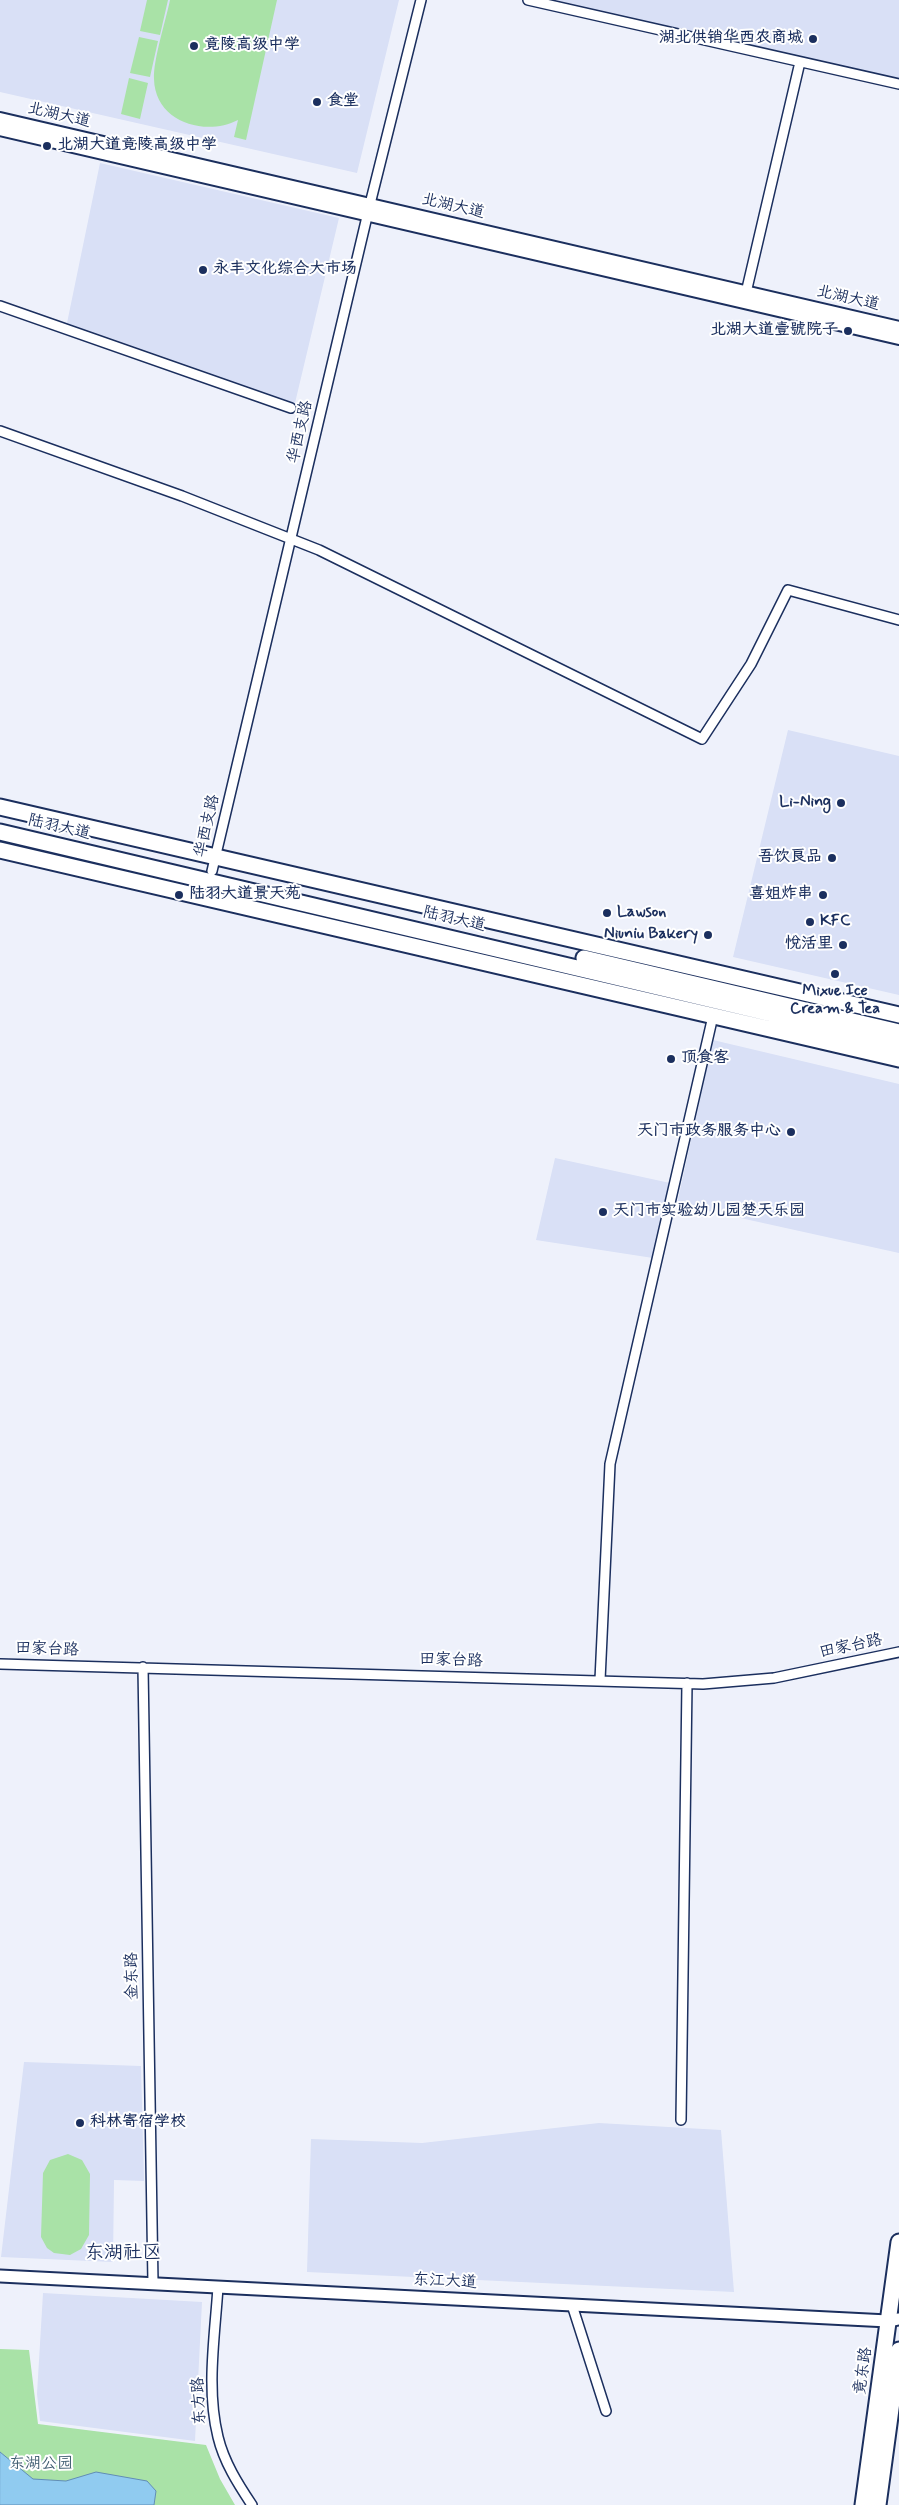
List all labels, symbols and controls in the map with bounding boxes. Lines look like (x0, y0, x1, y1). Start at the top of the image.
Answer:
place label: 湖北供销华西农商城 (659, 29, 803, 49)
marker: 湖北供销华西农商城 (807, 33, 819, 45)
place label: 竟陵高级中学 (204, 36, 300, 56)
marker: 竟陵高级中学 (188, 40, 200, 52)
place label: 食堂 (327, 92, 359, 112)
marker: 食堂 (311, 96, 323, 108)
street label: 北湖大道 (26, 99, 92, 133)
place label: 北湖大道竟陵高级中学 (57, 136, 217, 156)
marker: 北湖大道竟陵高级中学 (41, 140, 53, 152)
street label: 北湖大道 (420, 190, 486, 224)
place label: 永丰文化综合大市场 (213, 260, 357, 280)
marker: 永丰文化综合大市场 (197, 264, 209, 276)
street label: 北湖大道 (815, 282, 881, 316)
place label: 北湖大道壹號院子 (710, 321, 838, 341)
marker: 北湖大道壹號院子 (842, 325, 854, 337)
street label: 华西支路 (284, 399, 318, 465)
street label: 华西支路 (191, 793, 225, 859)
place label: Li-Ning (779, 793, 831, 813)
marker: Li-Ning (835, 797, 847, 809)
street label: 陆羽大道 (26, 811, 92, 845)
place label: 吾饮良品 (758, 848, 822, 868)
marker: 吾饮良品 (826, 852, 838, 864)
place label: 陆羽大道景天苑 (189, 885, 301, 905)
place label: 喜姐炸串 (749, 885, 813, 905)
marker: 陆羽大道景天苑 (173, 889, 185, 901)
marker: 喜姐炸串 (817, 889, 829, 901)
street label: 陆羽大道 (421, 903, 487, 937)
place label: Lawson (617, 903, 666, 923)
marker: Lawson (601, 907, 613, 919)
place label: KFC (820, 912, 850, 932)
marker: KFC (804, 916, 816, 928)
place label: Niuniu Bakery (604, 925, 698, 945)
marker: Niuniu Bakery (702, 929, 714, 941)
place label: 悦活里 (785, 935, 833, 955)
marker: 悦活里 (837, 939, 849, 951)
marker: Mixue Ice Cream & Tea (829, 968, 841, 980)
place label: Mixue Ice Cream & Tea (790, 982, 880, 1020)
place label: 顶食客 (681, 1049, 729, 1069)
marker: 顶食客 (665, 1053, 677, 1065)
place label: 天门市政务服务中心 (637, 1122, 781, 1142)
marker: 天门市政务服务中心 (785, 1126, 797, 1138)
place label: 天门市实验幼儿园楚天乐园 (613, 1202, 805, 1222)
marker: 天门市实验幼儿园楚天乐园 (597, 1206, 609, 1218)
street label: 田家台路 (818, 1631, 884, 1663)
street label: 田家台路 (15, 1639, 79, 1661)
street label: 田家台路 (419, 1650, 483, 1672)
street label: 金东路 (123, 1952, 143, 2000)
place label: 科林寄宿学校 (90, 2113, 186, 2133)
marker: 科林寄宿学校 (74, 2117, 86, 2129)
district label: 东湖社区 (85, 2243, 161, 2265)
street label: 东江大道 (413, 2271, 477, 2293)
street label: 竟东路 (851, 2346, 877, 2396)
street label: 东方路 (189, 2377, 211, 2425)
park label: 东湖公园 (9, 2455, 73, 2475)

